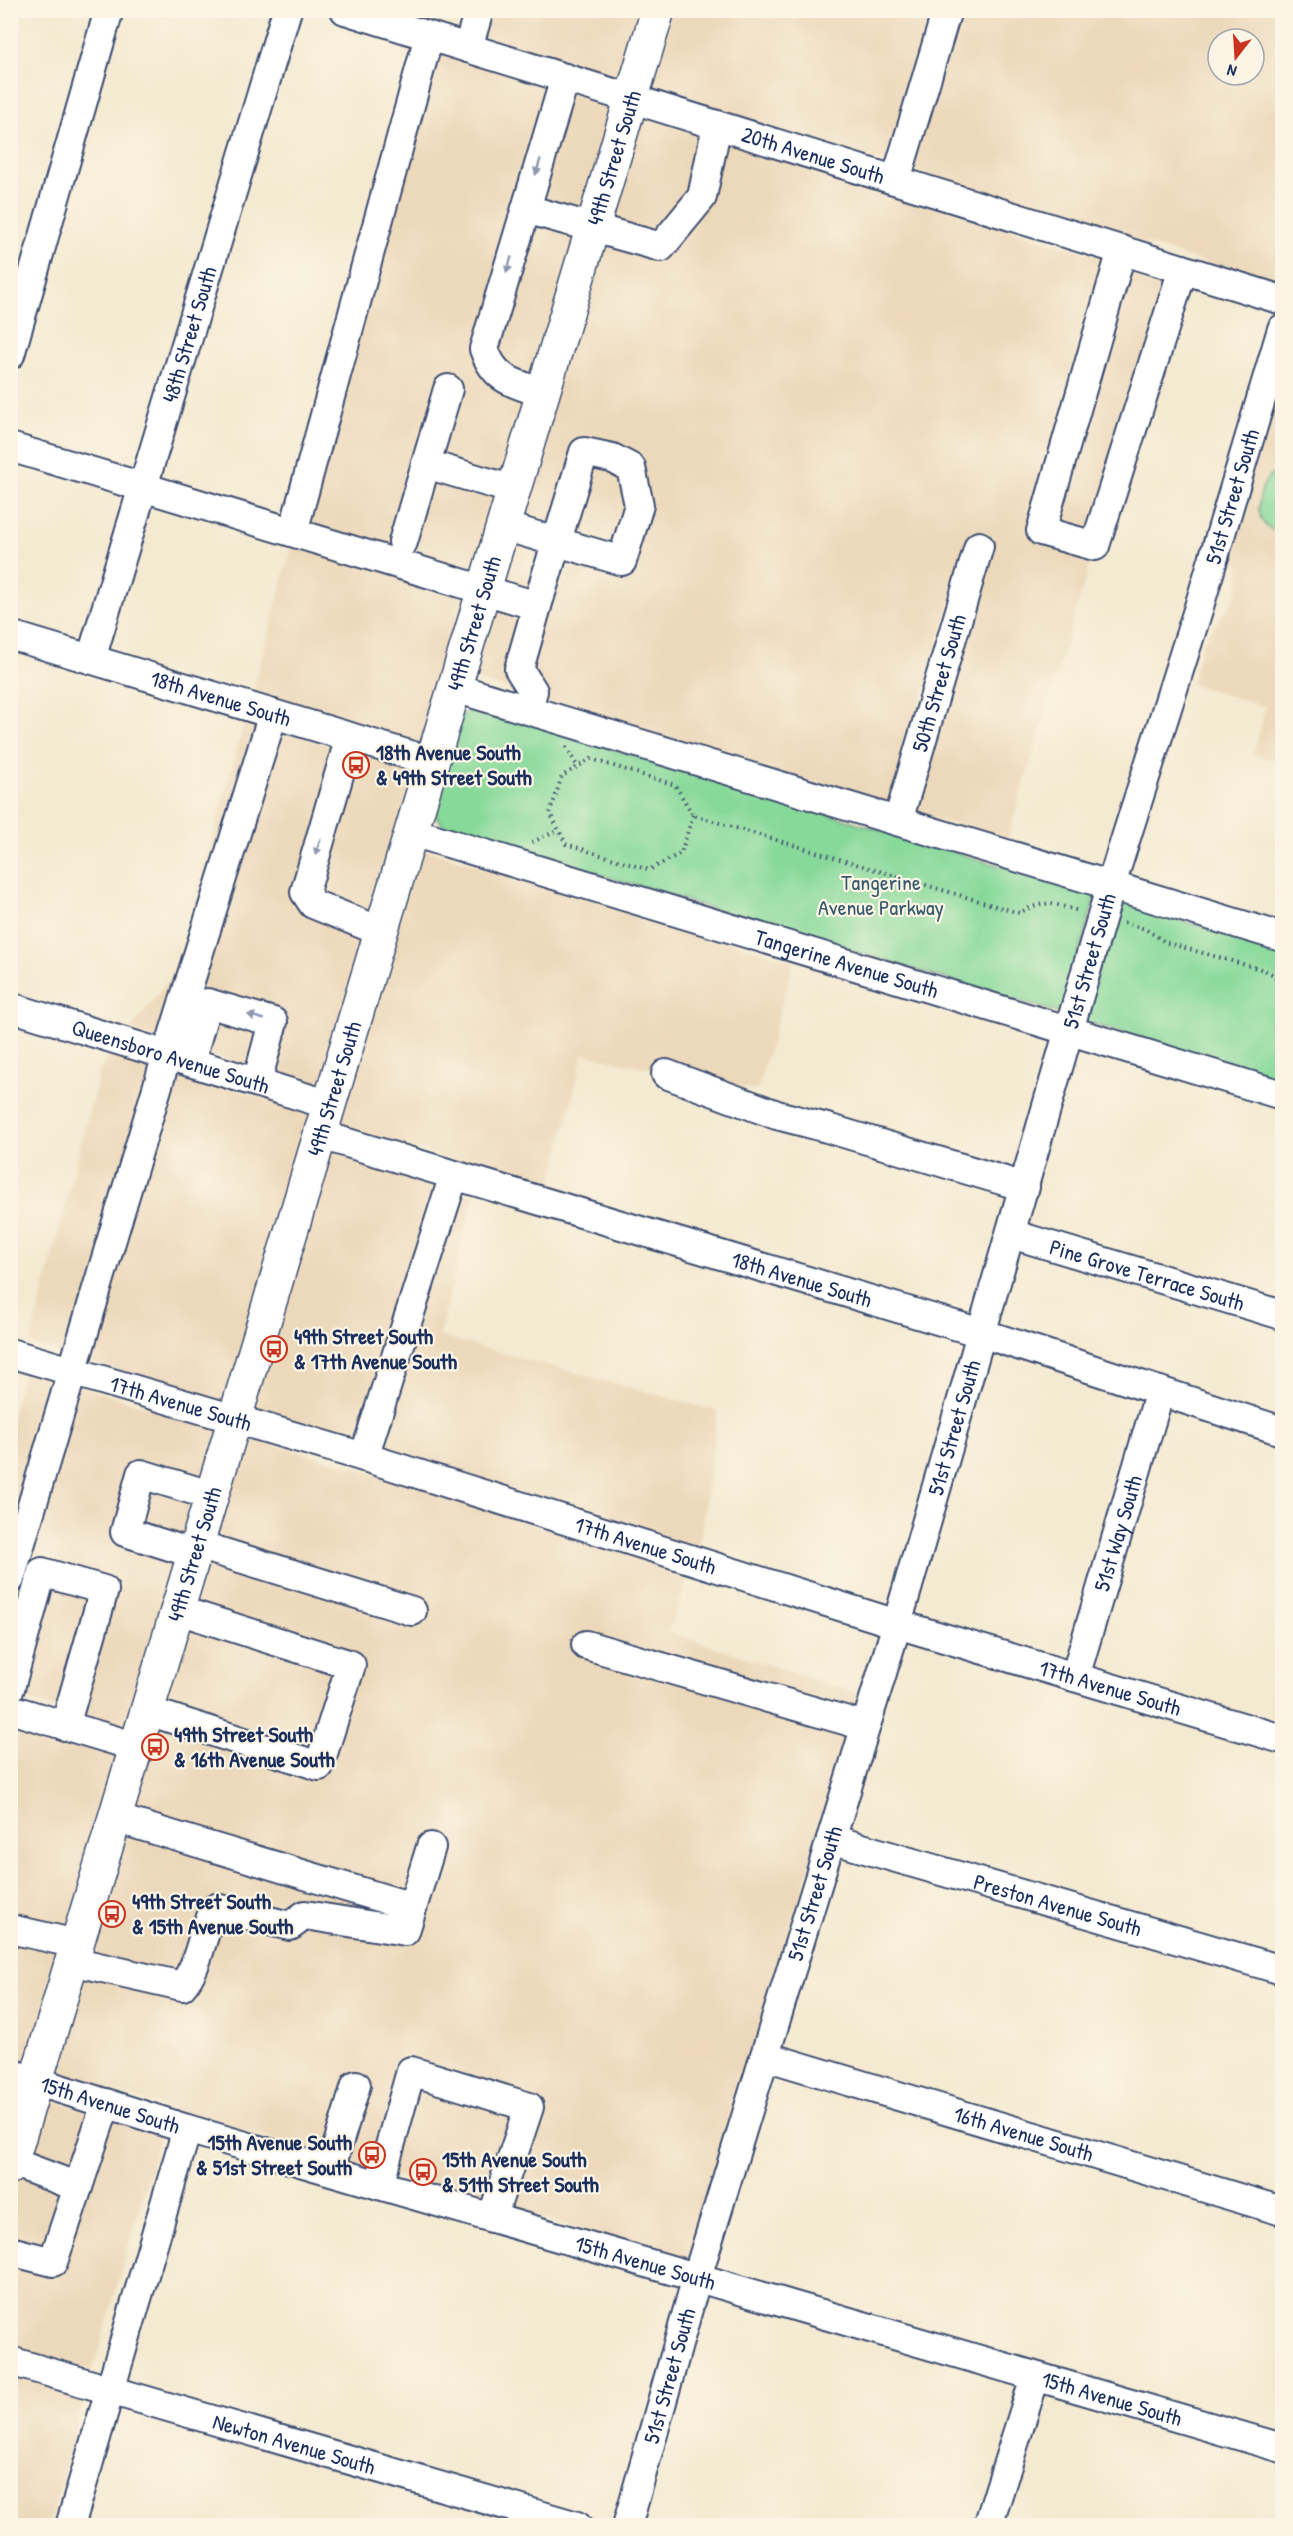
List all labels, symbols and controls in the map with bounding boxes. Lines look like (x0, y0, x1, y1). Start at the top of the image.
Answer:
north arrow (1206, 27, 1266, 87)
text: N (1224, 59, 1239, 83)
street label: 49th Street South (579, 87, 648, 229)
street label: 20th Avenue South (738, 119, 888, 191)
one-way arrow (533, 158, 542, 176)
one-way arrow (504, 256, 513, 274)
street label: 48th Street South (154, 263, 224, 406)
street label: 51st Street South (1198, 425, 1266, 567)
street label: 49th Street South (439, 552, 508, 694)
street label: 50th Street South (904, 611, 973, 755)
street label: 18th Avenue South (147, 663, 294, 733)
place label: 18th Avenue South & 49th Street South (376, 737, 533, 792)
bus stop icon: 18th Avenue South & 49th Street South (341, 750, 371, 780)
one-way arrow (313, 838, 322, 856)
park label: Tangerine Avenue Parkway (818, 867, 944, 922)
street label: 51st Street South (1055, 890, 1123, 1032)
street label: Tangerine Avenue South (751, 921, 942, 1005)
street label: Queensboro Avenue South (68, 1012, 273, 1101)
one-way arrow (247, 1012, 265, 1021)
street label: 49th Street South (300, 1018, 368, 1160)
street label: Pine Grove Terrace South (1046, 1231, 1248, 1318)
street label: 18th Avenue South (728, 1244, 876, 1314)
place label: 49th Street South & 17th Avenue South (294, 1321, 458, 1376)
bus stop icon: 49th Street South & 17th Avenue South (259, 1334, 289, 1364)
street label: 51st Street South (920, 1357, 988, 1499)
street label: 17th Avenue South (106, 1368, 255, 1438)
street label: 51st Way South (1086, 1472, 1149, 1595)
street label: 49th Street South (160, 1483, 229, 1625)
street label: 17th Avenue South (571, 1509, 720, 1581)
street label: 17th Avenue South (1036, 1652, 1185, 1723)
place label: 49th Street South & 16th Avenue South (174, 1719, 336, 1774)
bus stop icon: 49th Street South & 16th Avenue South (140, 1732, 170, 1762)
street label: 51st Street South (780, 1822, 849, 1964)
street label: Preston Avenue South (970, 1866, 1145, 1943)
place label: 49th Street South & 15th Avenue South (132, 1886, 294, 1941)
bus stop icon: 49th Street South & 15th Avenue South (97, 1899, 127, 1929)
street label: 15th Avenue South (37, 2069, 184, 2141)
street label: 16th Avenue South (950, 2098, 1097, 2169)
place label: 15th Avenue South & 51st Street South (196, 2127, 353, 2182)
bus stop icon: 15th Avenue South & 51st Street South (357, 2140, 387, 2170)
place label: 15th Avenue South & 51th Street South (442, 2144, 599, 2199)
bus stop icon: 15th Avenue South & 51th Street South (408, 2157, 438, 2187)
street label: 15th Avenue South (572, 2228, 719, 2297)
street label: 51st Street South (636, 2305, 703, 2447)
street label: 15th Avenue South (1038, 2364, 1186, 2433)
street label: Newton Avenue South (210, 2406, 379, 2482)

